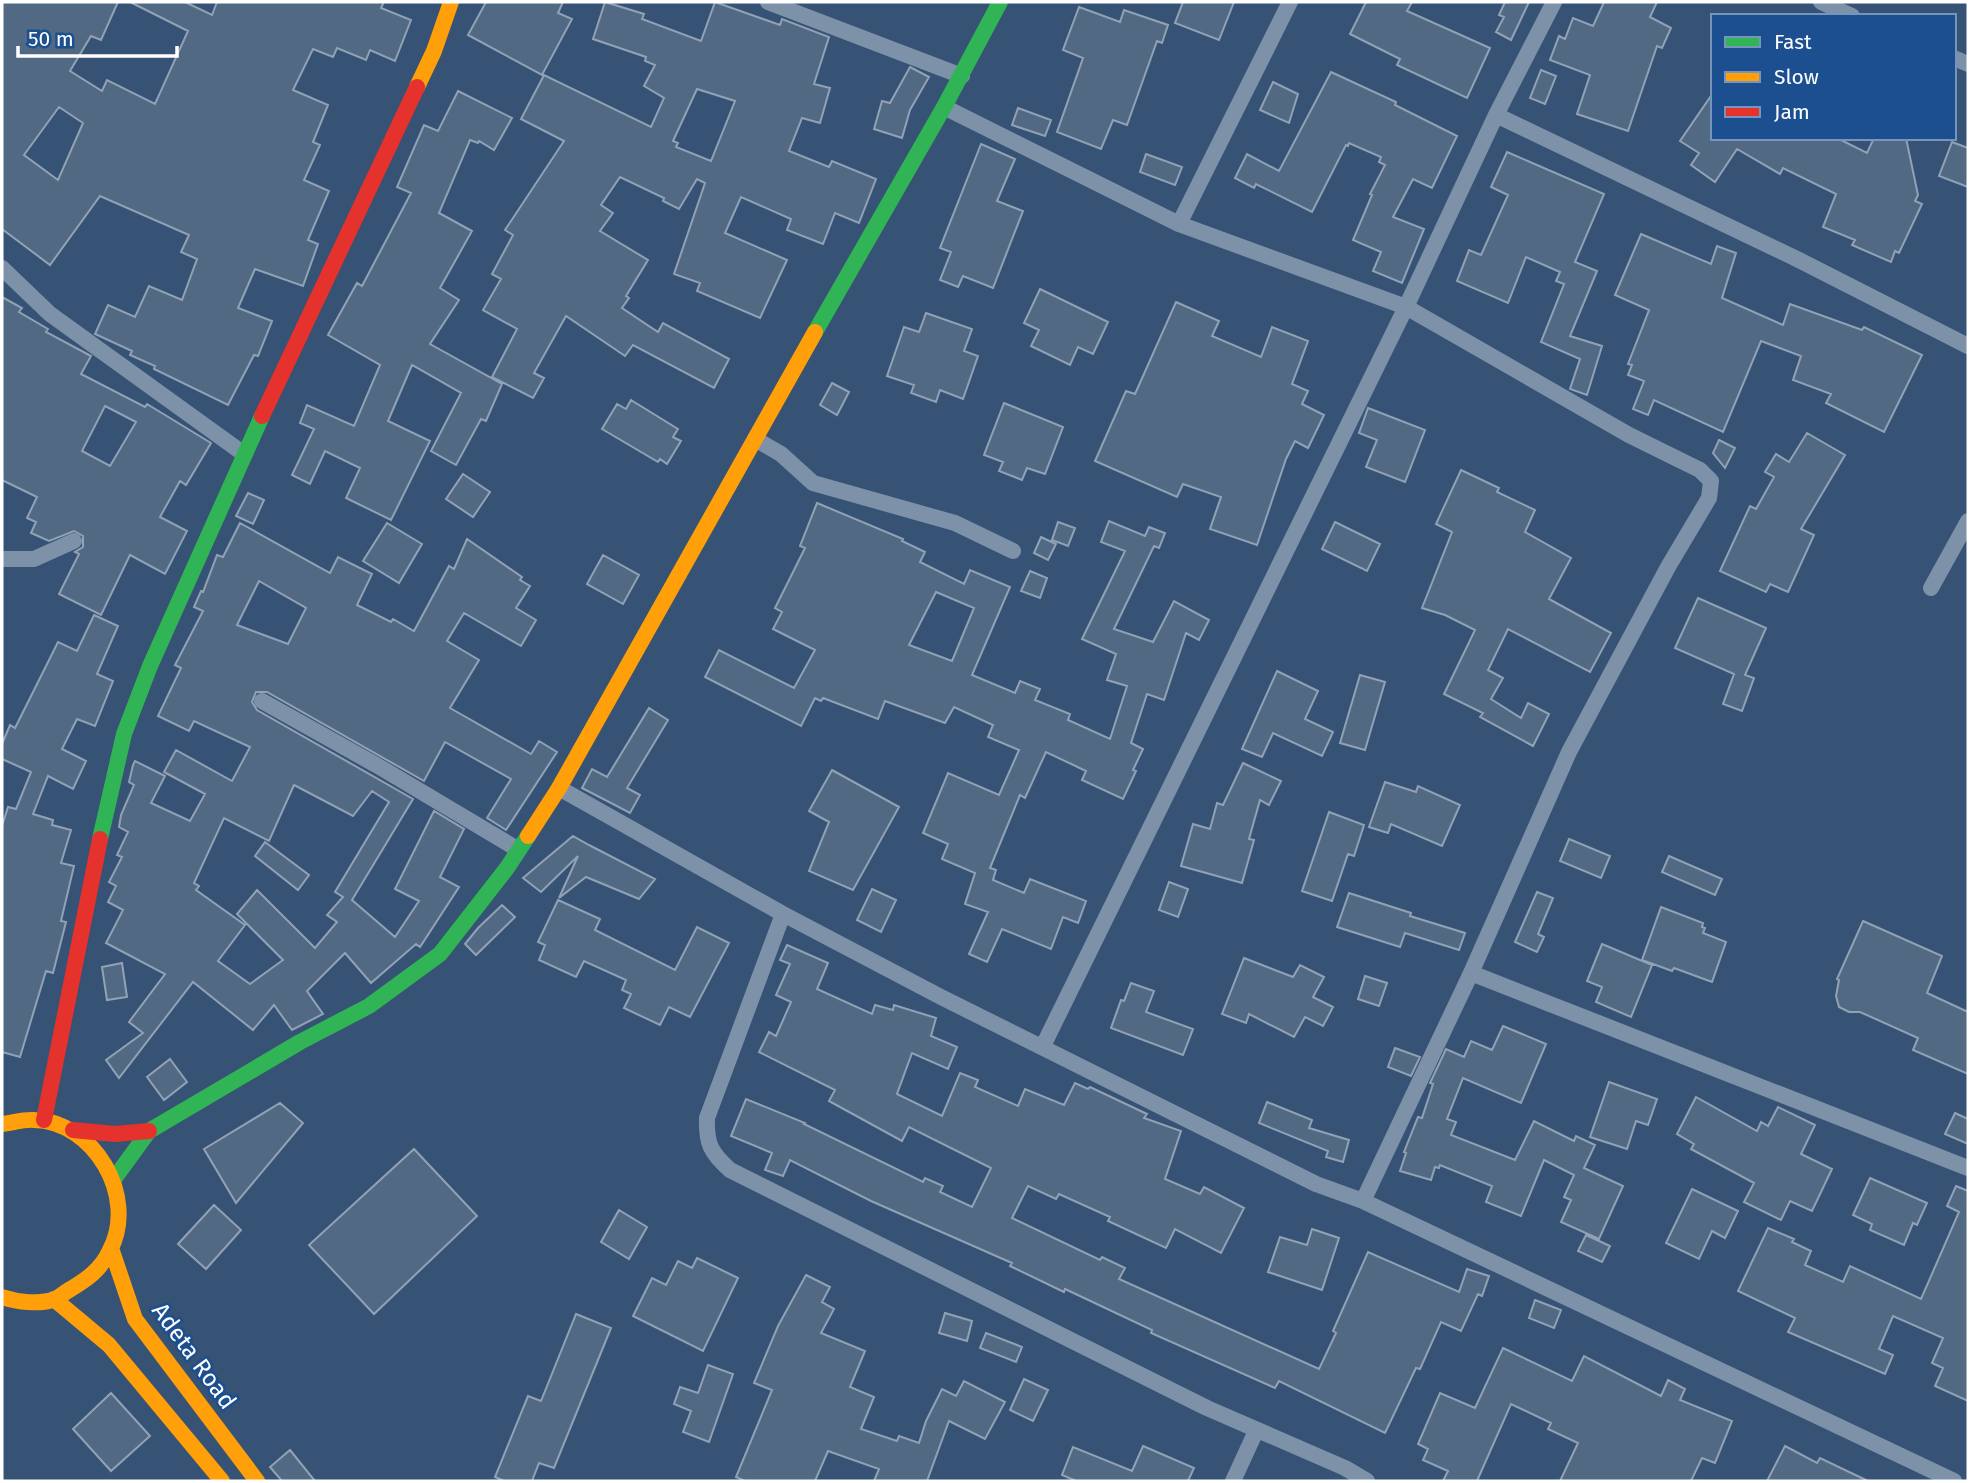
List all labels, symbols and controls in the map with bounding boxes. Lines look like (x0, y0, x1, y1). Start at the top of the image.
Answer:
scale bar (18, 14, 177, 58)
legend (1711, 14, 1956, 140)
text: 50 m (28, 26, 74, 52)
text: Fast (1774, 29, 1812, 55)
text: Slow (1774, 64, 1819, 90)
text: Jam (1774, 99, 1810, 125)
street label: Adeta Road (146, 1297, 242, 1415)

